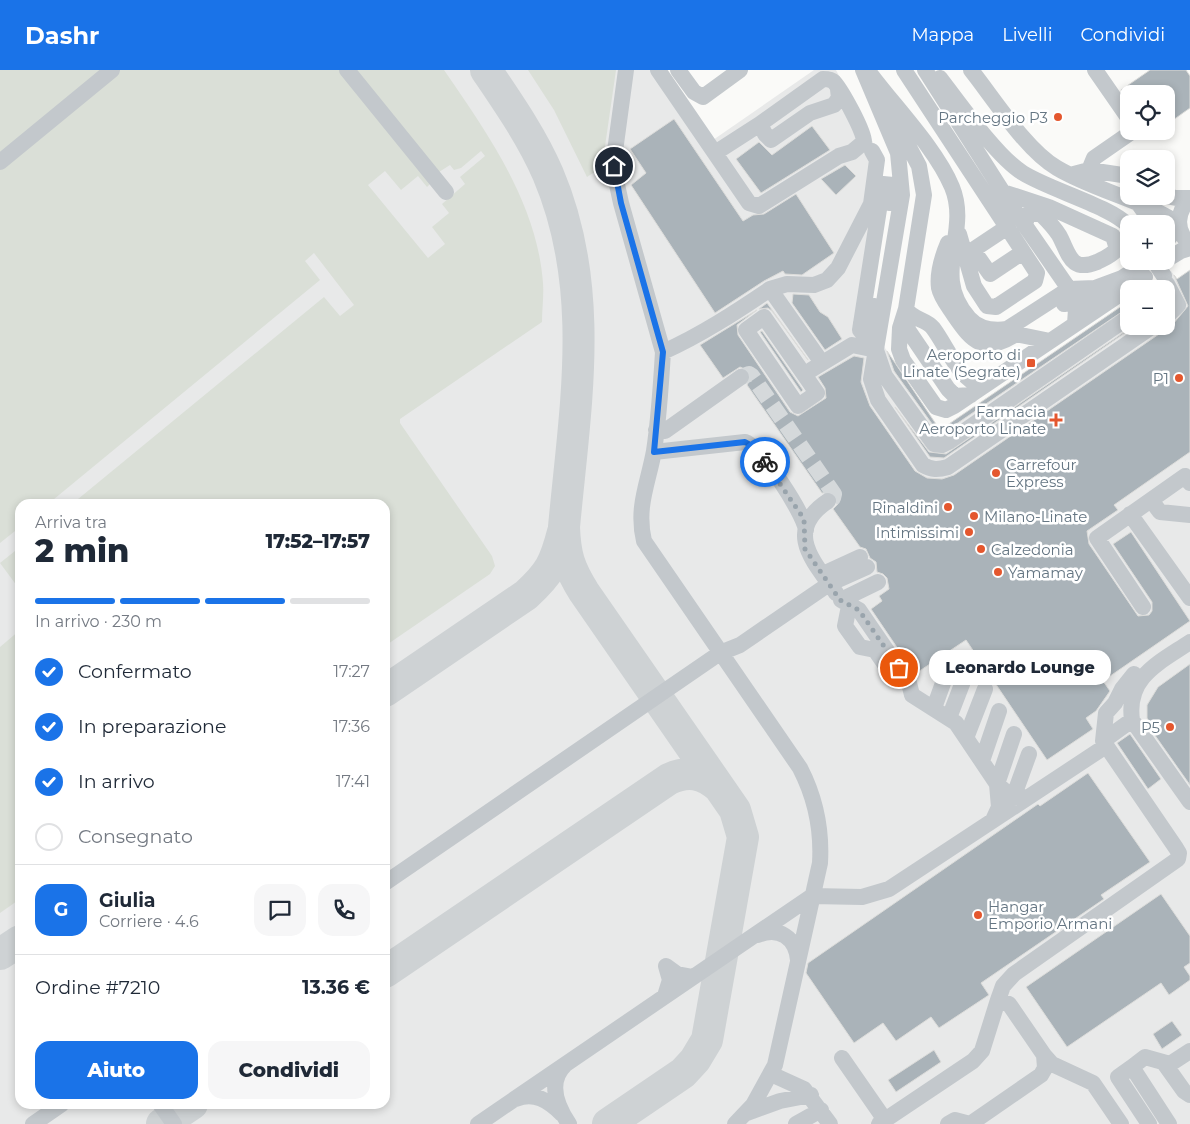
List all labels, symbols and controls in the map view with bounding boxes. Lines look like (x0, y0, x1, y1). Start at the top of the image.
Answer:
text: Dashr (25, 21, 99, 50)
text: Mappa (911, 24, 974, 46)
text: Livelli (1002, 24, 1053, 46)
text: Condividi (1081, 24, 1165, 46)
map controls (1120, 85, 1175, 335)
button: locate (1120, 85, 1175, 140)
place label: Parcheggio P3 (938, 108, 1048, 127)
marker: Parcheggio P3 (1052, 111, 1064, 123)
pin (593, 145, 635, 187)
button: layers (1120, 150, 1175, 205)
icon: home (600, 152, 628, 180)
button: + (1120, 215, 1175, 270)
button: − (1120, 280, 1175, 335)
place label: Aeroporto di Linate (Segrate) (903, 345, 1021, 381)
marker: Aeroporto di Linate (Segrate) (1025, 357, 1037, 369)
place label: P1 (1153, 369, 1169, 388)
marker: P1 (1173, 372, 1185, 384)
place label: Farmacia Aeroporto Linate (919, 402, 1046, 438)
marker: Farmacia Aeroporto Linate (1050, 414, 1062, 426)
courier (740, 437, 790, 487)
icon: bike (751, 448, 779, 476)
place label: Carrefour Express (1006, 455, 1077, 491)
marker: Carrefour Express (990, 467, 1002, 479)
place label: Rinaldini (872, 498, 938, 517)
marker: Rinaldini (942, 501, 954, 513)
place label: Milano-Linate (984, 507, 1087, 526)
marker: Milano-Linate (968, 510, 980, 522)
text: Arriva tra (35, 513, 107, 532)
place label: Intimissimi (876, 523, 959, 542)
marker: Intimissimi (963, 526, 975, 538)
text: 17:52–17:57 (265, 530, 370, 553)
text: 2 min (35, 531, 129, 570)
place label: Calzedonia (991, 540, 1074, 559)
marker: Calzedonia (975, 543, 987, 555)
place label: Yamamay (1008, 563, 1084, 582)
marker: Yamamay (992, 566, 1004, 578)
text: In arrivo · 230 m (35, 612, 162, 631)
pin (878, 647, 920, 689)
callout: Leonardo Lounge (929, 650, 1112, 686)
icon: bag (885, 654, 913, 682)
icon: check (35, 658, 63, 686)
text: Leonardo Lounge (945, 658, 1095, 677)
text: Confermato (78, 660, 192, 683)
text: 17:27 (333, 662, 370, 681)
icon: check (35, 713, 63, 741)
text: In preparazione (78, 715, 226, 738)
text: 17:36 (333, 717, 370, 736)
place label: P5 (1141, 718, 1160, 737)
marker: P5 (1164, 721, 1176, 733)
icon: check (35, 768, 63, 796)
text: In arrivo (78, 770, 155, 793)
text: 17:41 (336, 772, 370, 791)
text: Consegnato (78, 825, 193, 848)
button: chat (254, 884, 306, 936)
button: phone (318, 884, 370, 936)
text: Giulia (99, 889, 156, 912)
place label: Hangar Emporio Armani (988, 897, 1112, 933)
text: G (54, 898, 68, 921)
marker: Hangar Emporio Armani (972, 909, 984, 921)
text: Corriere · 4.6 (99, 912, 199, 931)
text: Ordine #7210 (35, 976, 160, 999)
text: 13.36 € (302, 976, 370, 999)
button: Aiuto (35, 1041, 198, 1099)
button: Condividi (208, 1041, 370, 1099)

